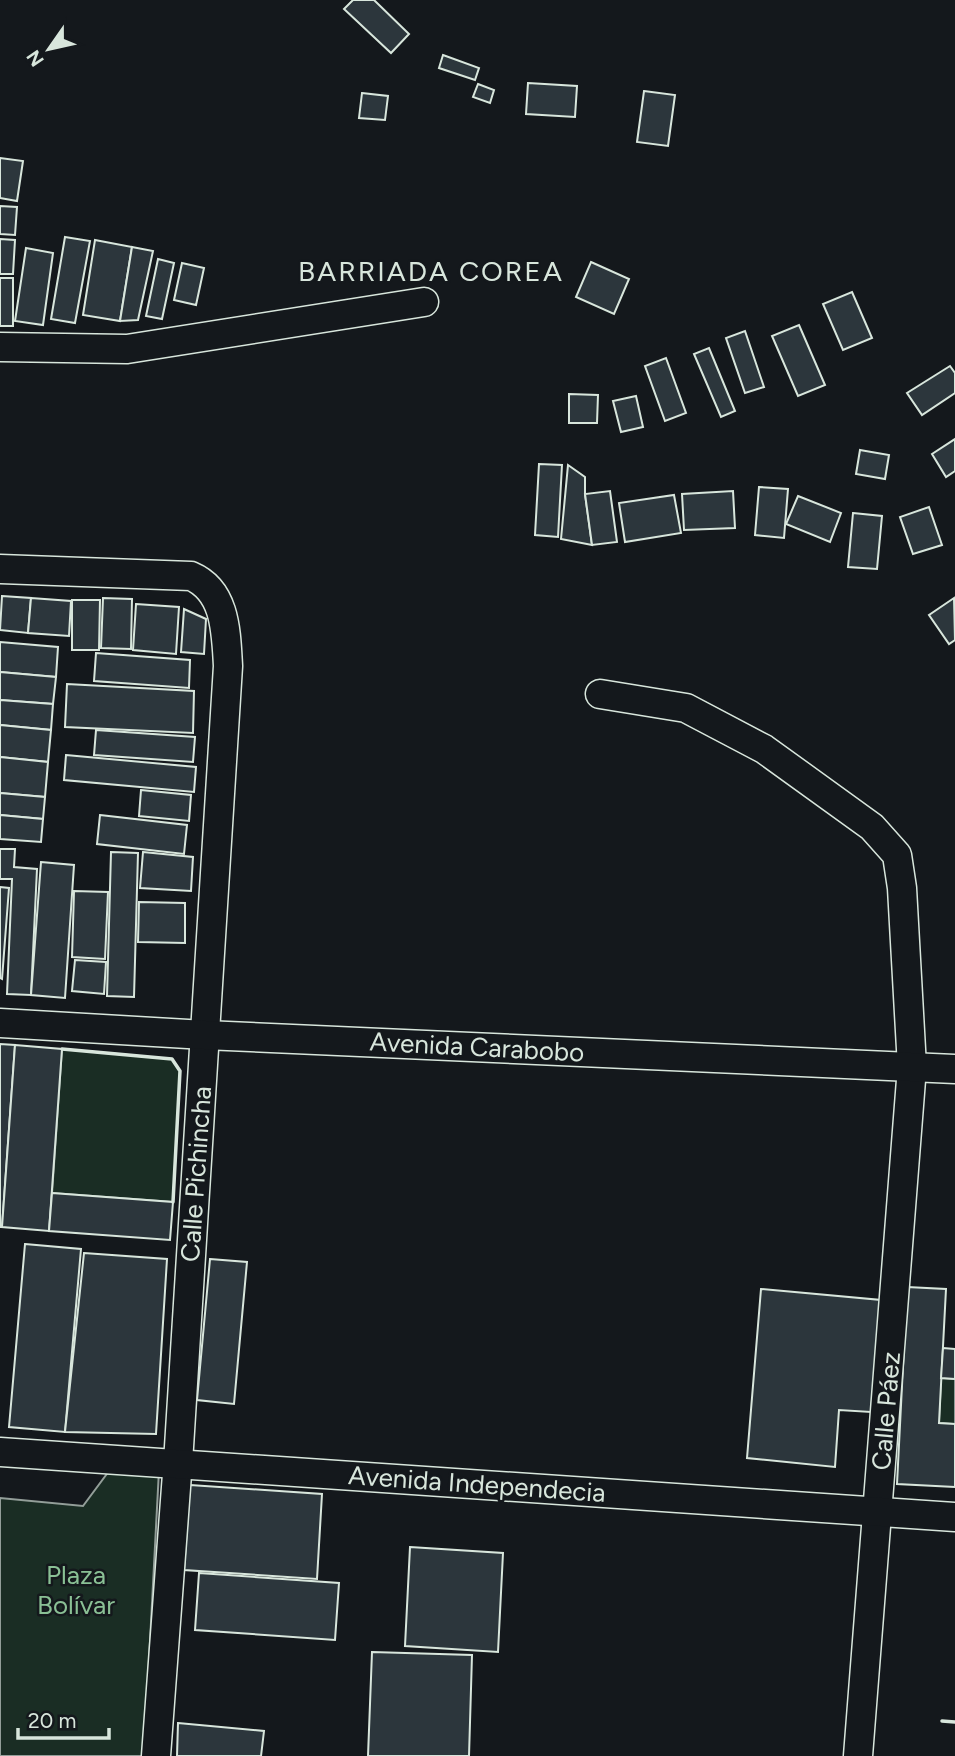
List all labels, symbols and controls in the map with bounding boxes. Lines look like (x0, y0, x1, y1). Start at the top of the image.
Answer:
north arrow (14, 14, 84, 84)
text: N (22, 46, 49, 71)
district label: BARRIADA COREA (298, 254, 564, 288)
street label: Avenida Carabobo (369, 1025, 585, 1069)
street label: Calle Pichincha (174, 1085, 218, 1263)
street label: Calle Páez (865, 1350, 907, 1472)
street label: Avenida Independecia (347, 1459, 607, 1509)
park label: Plaza Bolívar (37, 1559, 115, 1621)
scale bar (18, 1696, 108, 1740)
text: 20 m (28, 1708, 76, 1733)

